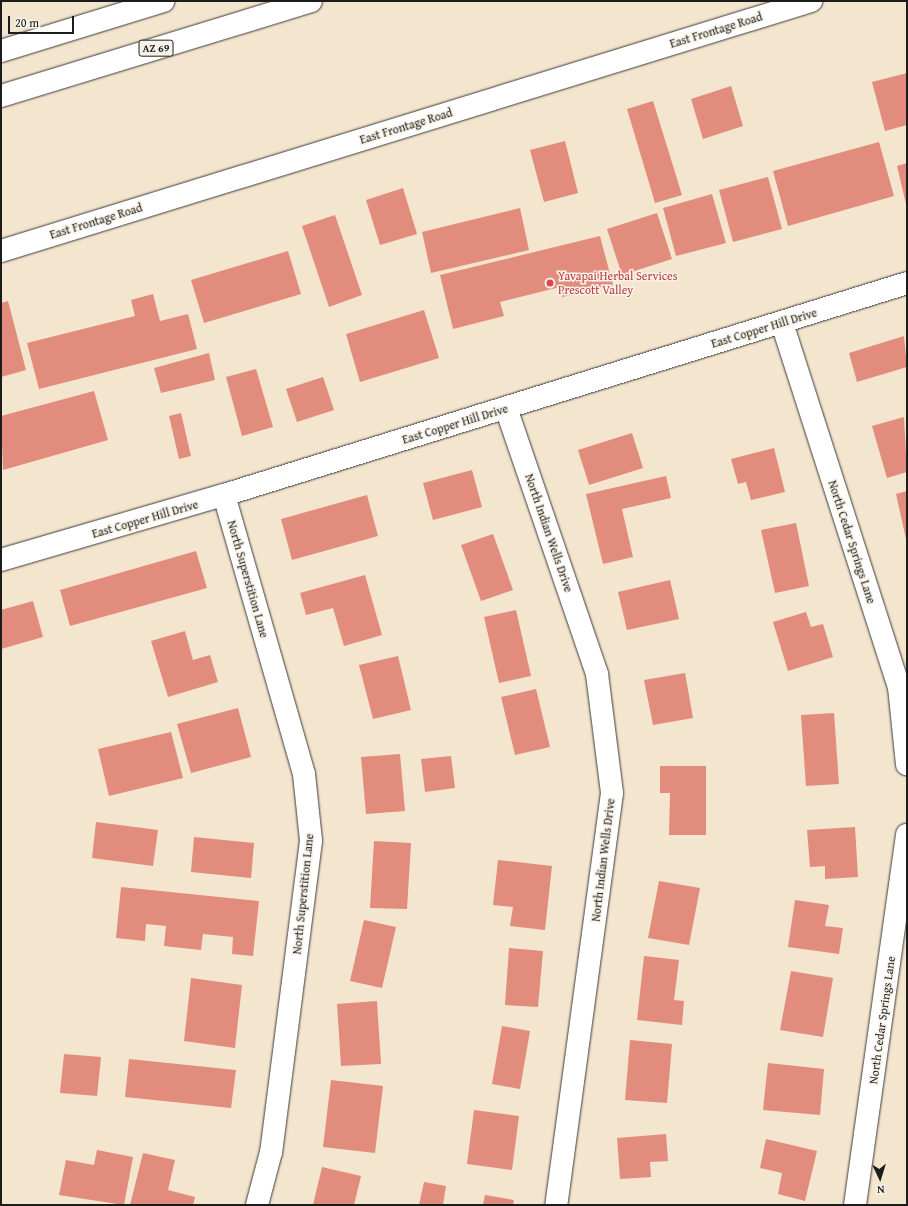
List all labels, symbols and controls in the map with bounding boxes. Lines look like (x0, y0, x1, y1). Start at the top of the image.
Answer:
scale bar (10, 8, 76, 34)
street label: East Frontage Road (668, 9, 764, 51)
text: 20 m (15, 14, 39, 31)
road number: AZ 69 (138, 39, 174, 57)
street label: East Frontage Road (358, 105, 454, 147)
street label: East Frontage Road (48, 200, 144, 242)
place label: Yavapai Herbal Services Prescott Valley (558, 269, 677, 297)
marker: Yavapai Herbal Services Prescott Valley (545, 278, 555, 288)
street label: East Copper Hill Drive (709, 305, 819, 351)
street label: East Copper Hill Drive (400, 401, 510, 447)
street label: North Indian Wells Drive (522, 472, 576, 594)
street label: North Cedar Springs Lane (825, 478, 879, 606)
street label: East Copper Hill Drive (90, 497, 200, 541)
street label: North Superstition Lane (224, 519, 272, 639)
street label: North Indian Wells Drive (588, 797, 618, 923)
street label: North Superstition Lane (289, 833, 317, 955)
street label: North Cedar Springs Lane (866, 955, 898, 1085)
north arrow (860, 1158, 900, 1198)
text: N (877, 1182, 885, 1198)

